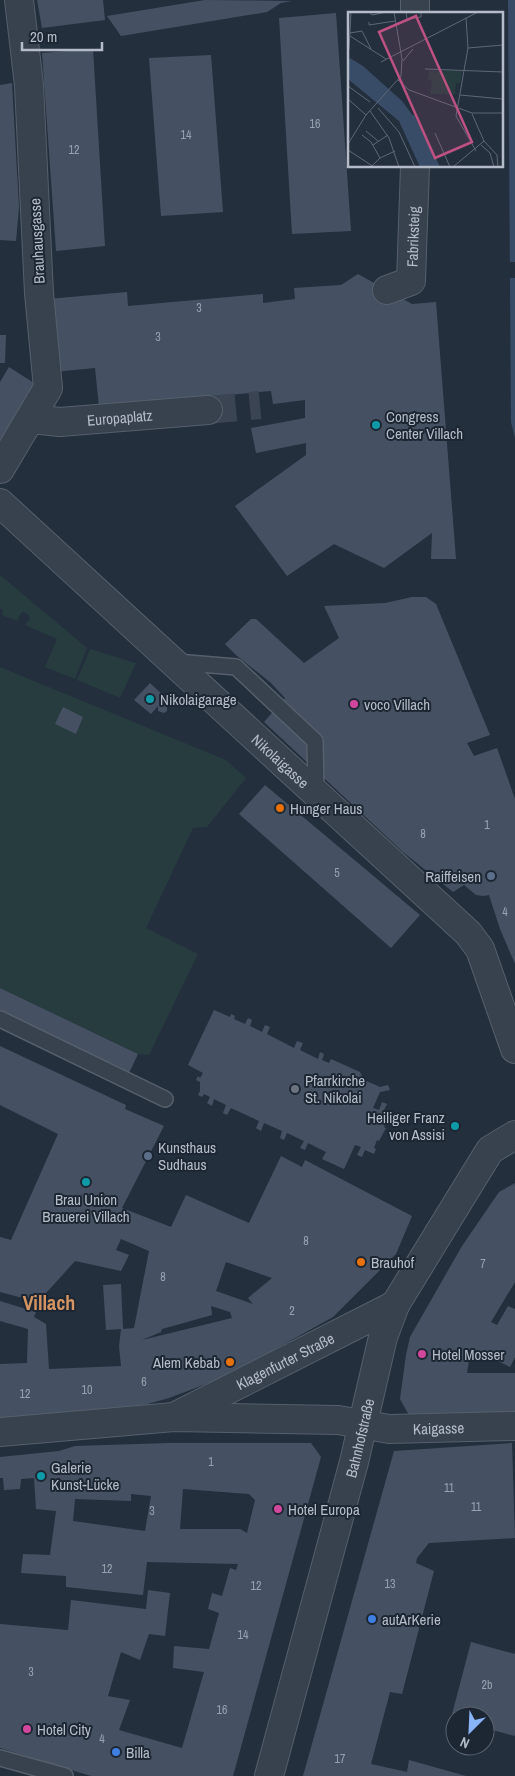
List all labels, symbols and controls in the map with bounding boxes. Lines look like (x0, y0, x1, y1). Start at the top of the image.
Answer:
inset map (348, 12, 502, 168)
scale bar (22, 20, 102, 52)
text: 20 m (30, 26, 57, 47)
house number: 16 (310, 116, 320, 132)
house number: 14 (181, 127, 192, 143)
house number: 12 (69, 142, 79, 158)
street label: Brauhausgasse (24, 198, 50, 284)
street label: Fabriksteig (401, 206, 424, 267)
house number: 3 (196, 300, 202, 316)
house number: 3 (155, 329, 161, 345)
street label: Europaplatz (86, 404, 153, 430)
place label: Congress Center Villach (386, 406, 463, 444)
marker: Congress Center Villach (370, 419, 382, 431)
place label: Nikolaigarage (160, 689, 237, 710)
marker: Nikolaigarage (144, 693, 156, 705)
place label: voco Villach (364, 694, 430, 715)
marker: voco Villach (348, 698, 360, 710)
street label: Nikolaigasse (247, 729, 314, 793)
place label: Hunger Haus (290, 798, 362, 819)
marker: Hunger Haus (274, 802, 286, 814)
house number: 1 (484, 817, 490, 833)
house number: 8 (420, 826, 426, 842)
house number: 5 (334, 865, 340, 881)
place label: Raiffeisen (425, 866, 481, 887)
marker: Raiffeisen (485, 870, 497, 882)
house number: 4 (502, 904, 508, 920)
place label: Pfarrkirche St. Nikolai (305, 1070, 365, 1108)
marker: Pfarrkirche St. Nikolai (289, 1083, 301, 1095)
place label: Heiliger Franz von Assisi (367, 1107, 445, 1145)
marker: Heiliger Franz von Assisi (449, 1120, 461, 1132)
place label: Kunsthaus Sudhaus (158, 1137, 216, 1175)
marker: Kunsthaus Sudhaus (142, 1150, 154, 1162)
marker: Brau Union Brauerei Villach (80, 1176, 92, 1188)
place label: Brau Union Brauerei Villach (42, 1189, 130, 1227)
house number: 8 (303, 1233, 309, 1249)
place label: Brauhof (371, 1252, 415, 1273)
marker: Brauhof (355, 1256, 367, 1268)
house number: 7 (480, 1256, 486, 1272)
house number: 8 (160, 1269, 166, 1285)
district label: Villach (23, 1289, 75, 1316)
house number: 2 (289, 1303, 295, 1319)
street label: Klagenfurter Straße (232, 1327, 338, 1394)
place label: Hotel Mosser (432, 1344, 504, 1365)
marker: Hotel Mosser (416, 1348, 428, 1360)
place label: Alem Kebab (152, 1352, 220, 1373)
marker: Alem Kebab (224, 1356, 236, 1368)
house number: 6 (141, 1374, 147, 1390)
house number: 10 (82, 1382, 92, 1398)
house number: 12 (20, 1386, 30, 1402)
street label: Bahnhofstraße (340, 1396, 379, 1480)
street label: Kaigasse (413, 1417, 465, 1439)
house number: 1 (208, 1454, 214, 1470)
place label: Galerie Kunst-Lücke (51, 1457, 120, 1495)
marker: Galerie Kunst-Lücke (35, 1470, 47, 1482)
house number: 11 (444, 1480, 455, 1496)
place label: Hotel Europa (288, 1499, 360, 1520)
house number: 11 (471, 1499, 482, 1515)
house number: 3 (149, 1503, 155, 1519)
marker: Hotel Europa (272, 1503, 284, 1515)
house number: 12 (102, 1561, 112, 1577)
house number: 13 (385, 1576, 395, 1592)
house number: 12 (251, 1578, 261, 1594)
place label: autArKerie (382, 1609, 441, 1630)
marker: autArKerie (366, 1613, 378, 1625)
house number: 14 (238, 1627, 249, 1643)
house number: 3 (28, 1664, 34, 1680)
house number: 2b (482, 1677, 492, 1693)
house number: 16 (217, 1702, 227, 1718)
north arrow (445, 1706, 495, 1756)
place label: Hotel City (37, 1719, 92, 1740)
marker: Hotel City (21, 1723, 33, 1735)
house number: 4 (99, 1731, 105, 1747)
text: N (457, 1733, 472, 1753)
place label: Billa (126, 1742, 150, 1763)
marker: Billa (110, 1746, 122, 1758)
house number: 17 (335, 1751, 346, 1767)

